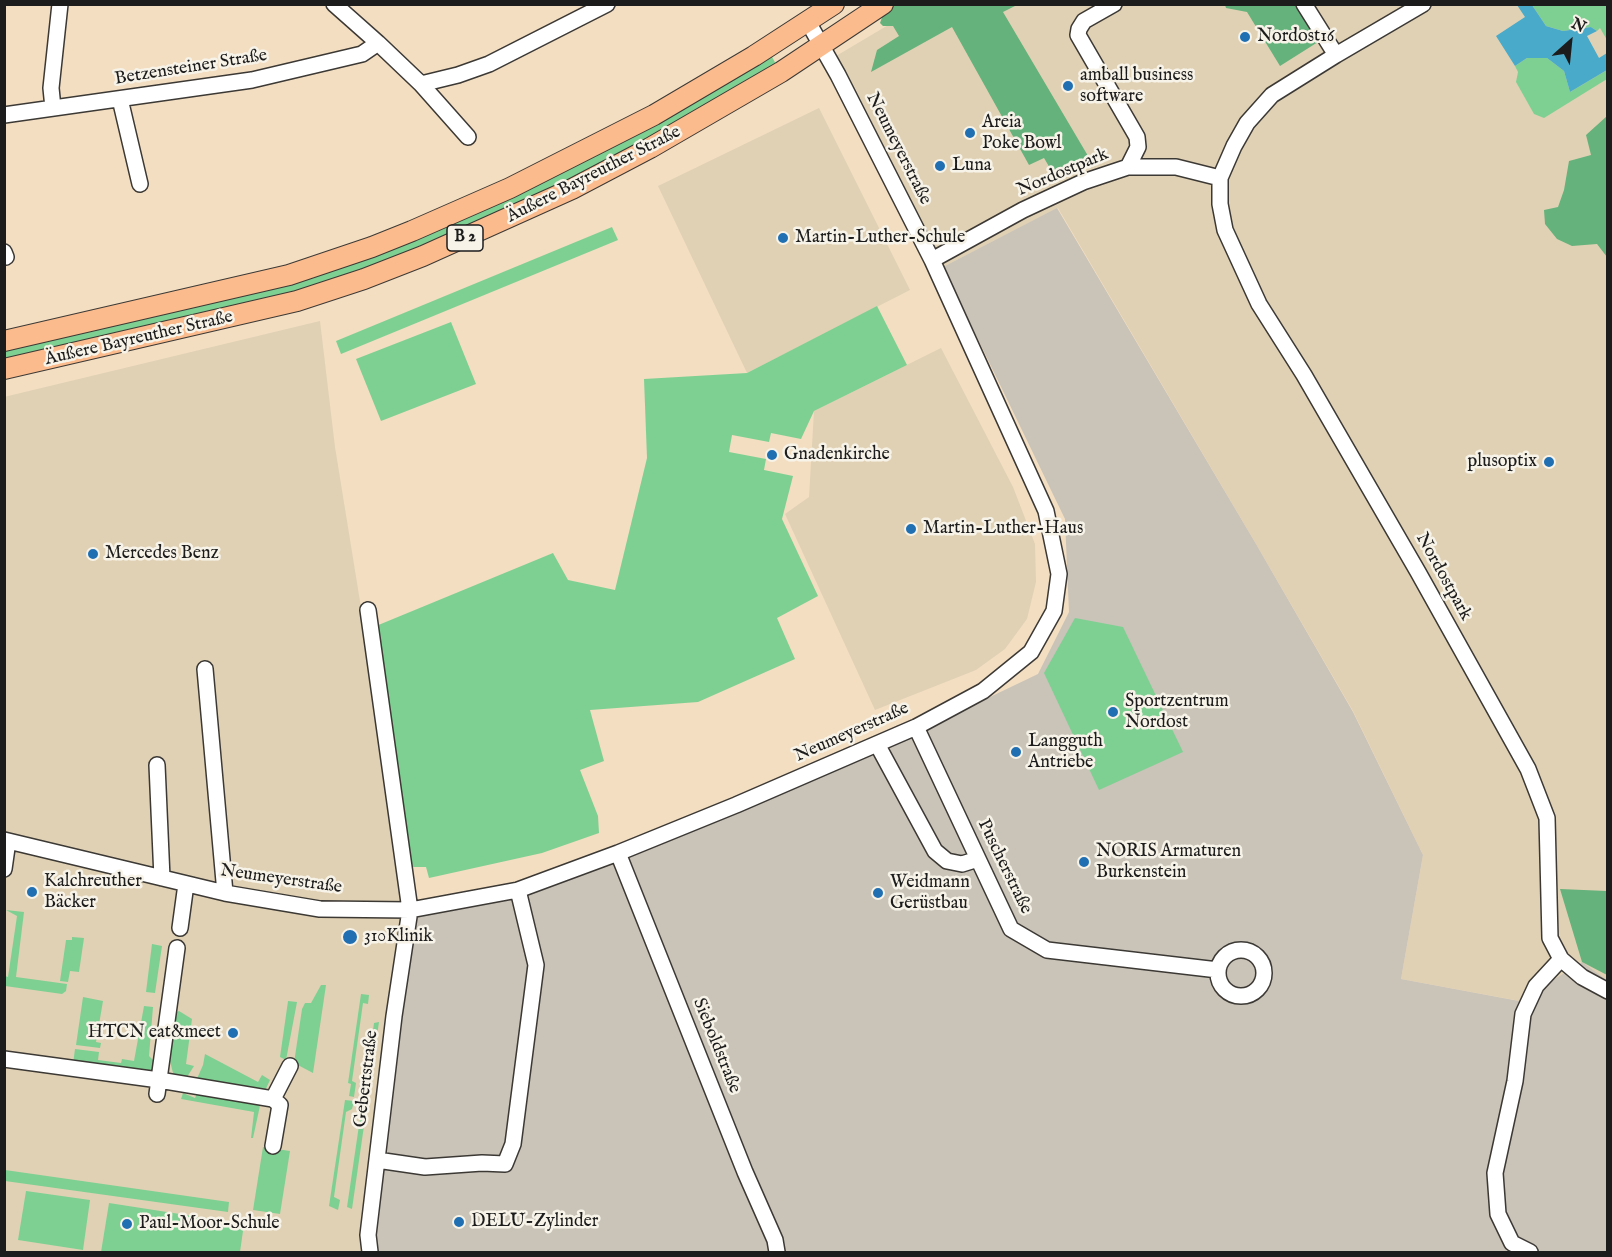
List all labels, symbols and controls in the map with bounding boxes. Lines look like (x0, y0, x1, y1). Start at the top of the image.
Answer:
north arrow (1540, 12, 1600, 72)
text: N (1567, 14, 1589, 38)
place label: Nordost16 (1257, 26, 1334, 48)
marker: Nordost16 (1238, 30, 1252, 44)
street label: Betzensteiner Straße (113, 45, 269, 91)
place label: amball business software (1080, 65, 1193, 107)
marker: amball business software (1061, 79, 1075, 93)
street label: Neumeyerstraße (861, 89, 935, 209)
place label: Areia Poke Bowl (982, 112, 1061, 154)
street label: Äußere Bayreuther Straße (503, 122, 685, 228)
marker: Areia Poke Bowl (963, 126, 977, 140)
street label: Nordostpark (1014, 144, 1112, 202)
place label: Luna (952, 155, 991, 177)
marker: Luna (933, 159, 947, 173)
road number: B 2 (447, 225, 483, 251)
place label: Martin-Luther-Schule (795, 227, 965, 249)
marker: Martin-Luther-Schule (776, 231, 790, 245)
street label: Äußere Bayreuther Straße (43, 307, 235, 371)
place label: Gnadenkirche (784, 444, 890, 466)
marker: Gnadenkirche (765, 448, 779, 462)
place label: plusoptix (1468, 451, 1537, 473)
marker: plusoptix (1542, 455, 1556, 469)
place label: Martin-Luther-Haus (923, 518, 1083, 540)
marker: Martin-Luther-Haus (904, 522, 918, 536)
street label: Nordostpark (1410, 529, 1476, 625)
place label: Mercedes Benz (105, 543, 219, 565)
marker: Mercedes Benz (86, 547, 100, 561)
place label: Sportzentrum Nordost (1125, 691, 1229, 734)
street label: Neumeyerstraße (792, 698, 912, 768)
marker: Sportzentrum Nordost (1106, 705, 1120, 719)
place label: Langguth Antriebe (1028, 731, 1103, 774)
marker: Langguth Antriebe (1009, 745, 1023, 759)
street label: Puscherstraße (972, 816, 1036, 918)
place label: NORIS Armaturen Burkenstein (1096, 841, 1241, 884)
marker: NORIS Armaturen Burkenstein (1077, 855, 1091, 869)
street label: Neumeyerstraße (219, 861, 343, 899)
place label: Kalchreuther Bäcker (44, 871, 142, 914)
place label: Weidmann Gerüstbau (890, 872, 970, 914)
marker: Kalchreuther Bäcker (25, 885, 39, 899)
marker: Weidmann Gerüstbau (871, 886, 885, 900)
place label: 310Klinik (364, 926, 433, 948)
marker: 310Klinik (341, 928, 359, 946)
street label: Sieboldstraße (687, 995, 745, 1097)
place label: HTCN eat&meet (88, 1022, 221, 1044)
marker: HTCN eat&meet (226, 1026, 240, 1040)
street label: Gebertstraße (350, 1029, 384, 1129)
place label: DELU-Zylinder (471, 1211, 598, 1233)
place label: Paul-Moor-Schule (139, 1213, 280, 1235)
marker: DELU-Zylinder (452, 1215, 466, 1229)
marker: Paul-Moor-Schule (120, 1217, 134, 1231)

